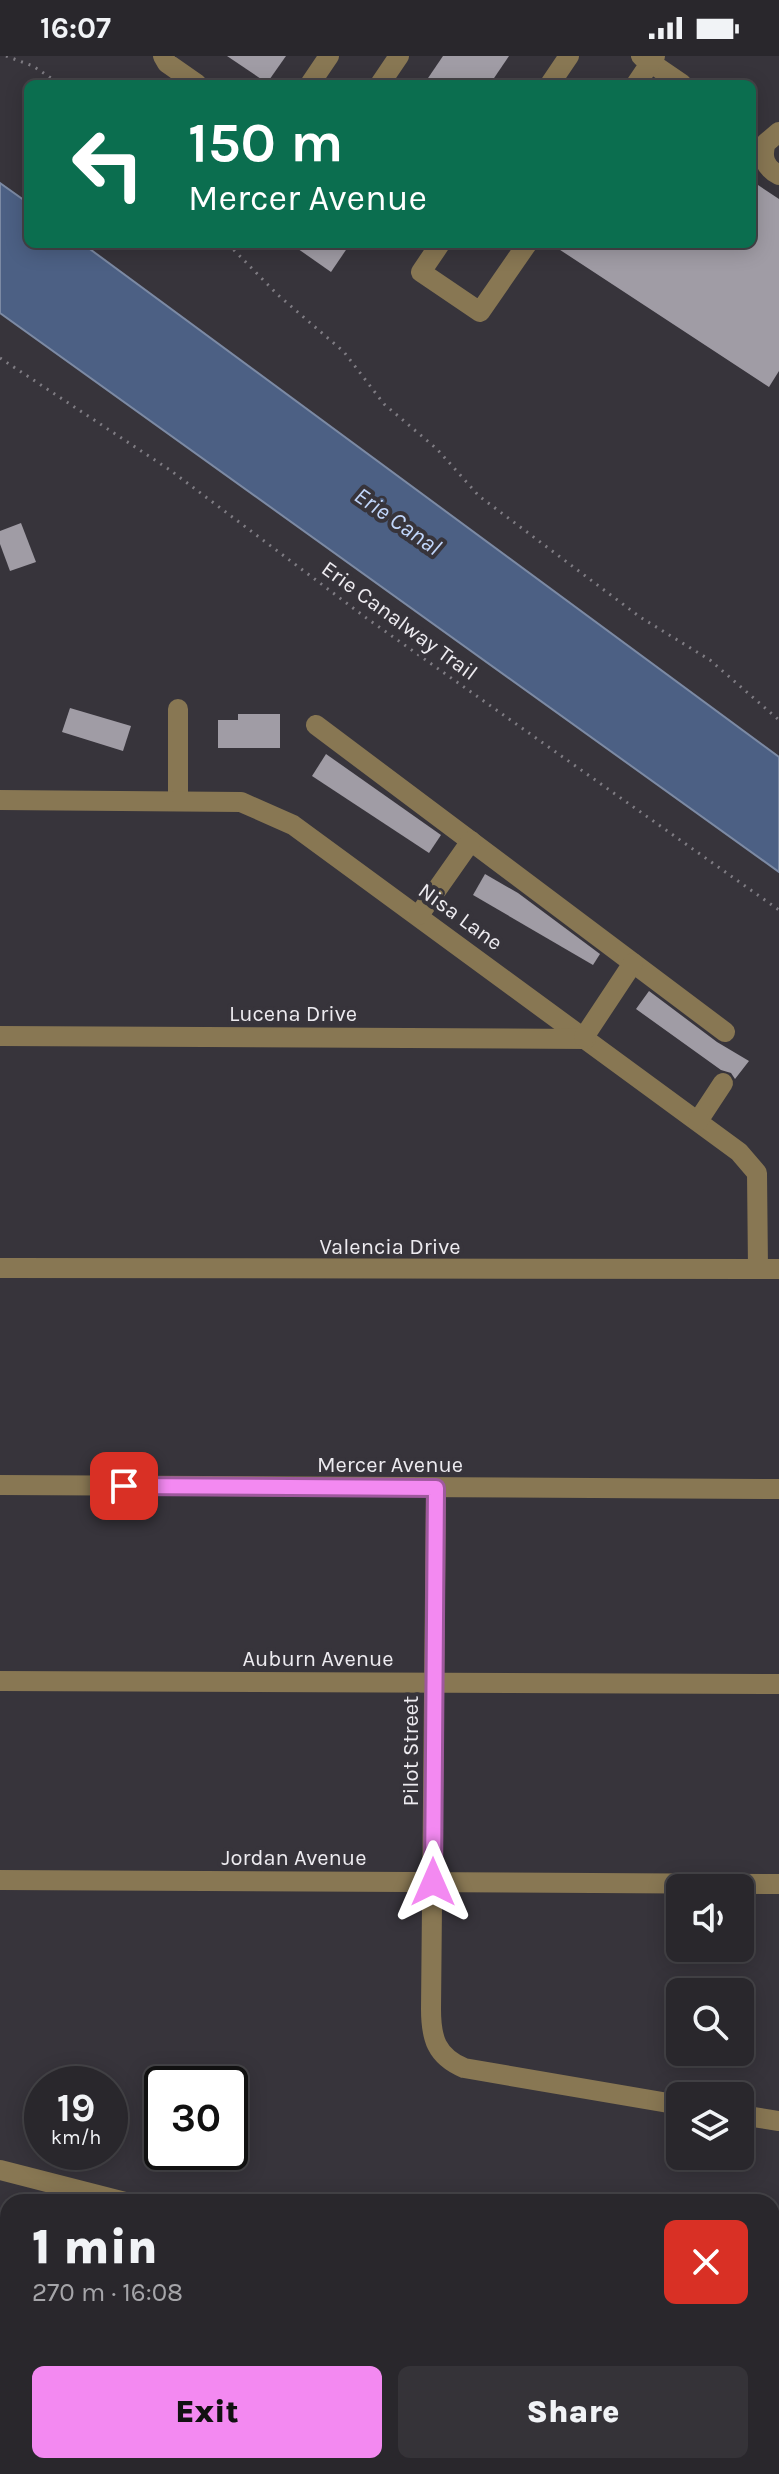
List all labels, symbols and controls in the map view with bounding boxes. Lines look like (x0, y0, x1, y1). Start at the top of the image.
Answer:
text: 16:07 (40, 10, 111, 46)
text: 150 m (188, 110, 343, 175)
icon: left (56, 112, 160, 216)
text: Mercer Avenue (188, 177, 427, 219)
water label: Erie Canal (349, 481, 447, 561)
street label: Erie Canalway Trail (316, 556, 482, 686)
street label: Nisa Lane (413, 878, 507, 956)
street label: Lucena Drive (229, 1001, 357, 1027)
street label: Valencia Drive (319, 1234, 461, 1260)
pin (90, 1452, 158, 1520)
street label: Mercer Avenue (317, 1452, 463, 1478)
icon: arrive (102, 1464, 146, 1508)
street label: Auburn Avenue (242, 1646, 394, 1672)
street label: Pilot Street (398, 1696, 424, 1806)
position arrow (391, 1840, 475, 1924)
street label: Jordan Avenue (222, 1845, 366, 1871)
map controls (666, 1874, 754, 2170)
button: sound (666, 1874, 754, 1962)
button: search (666, 1978, 754, 2066)
speed limit sign: 30 (144, 2066, 248, 2170)
button: layers (666, 2082, 754, 2170)
text: 19 (57, 2084, 95, 2131)
text: km/h (51, 2126, 101, 2149)
text: 1 min (32, 2219, 158, 2275)
button: close (664, 2220, 748, 2304)
text: 270 m · 16:08 (32, 2277, 183, 2308)
button: Exit (32, 2366, 382, 2458)
button: Share (398, 2366, 748, 2458)

